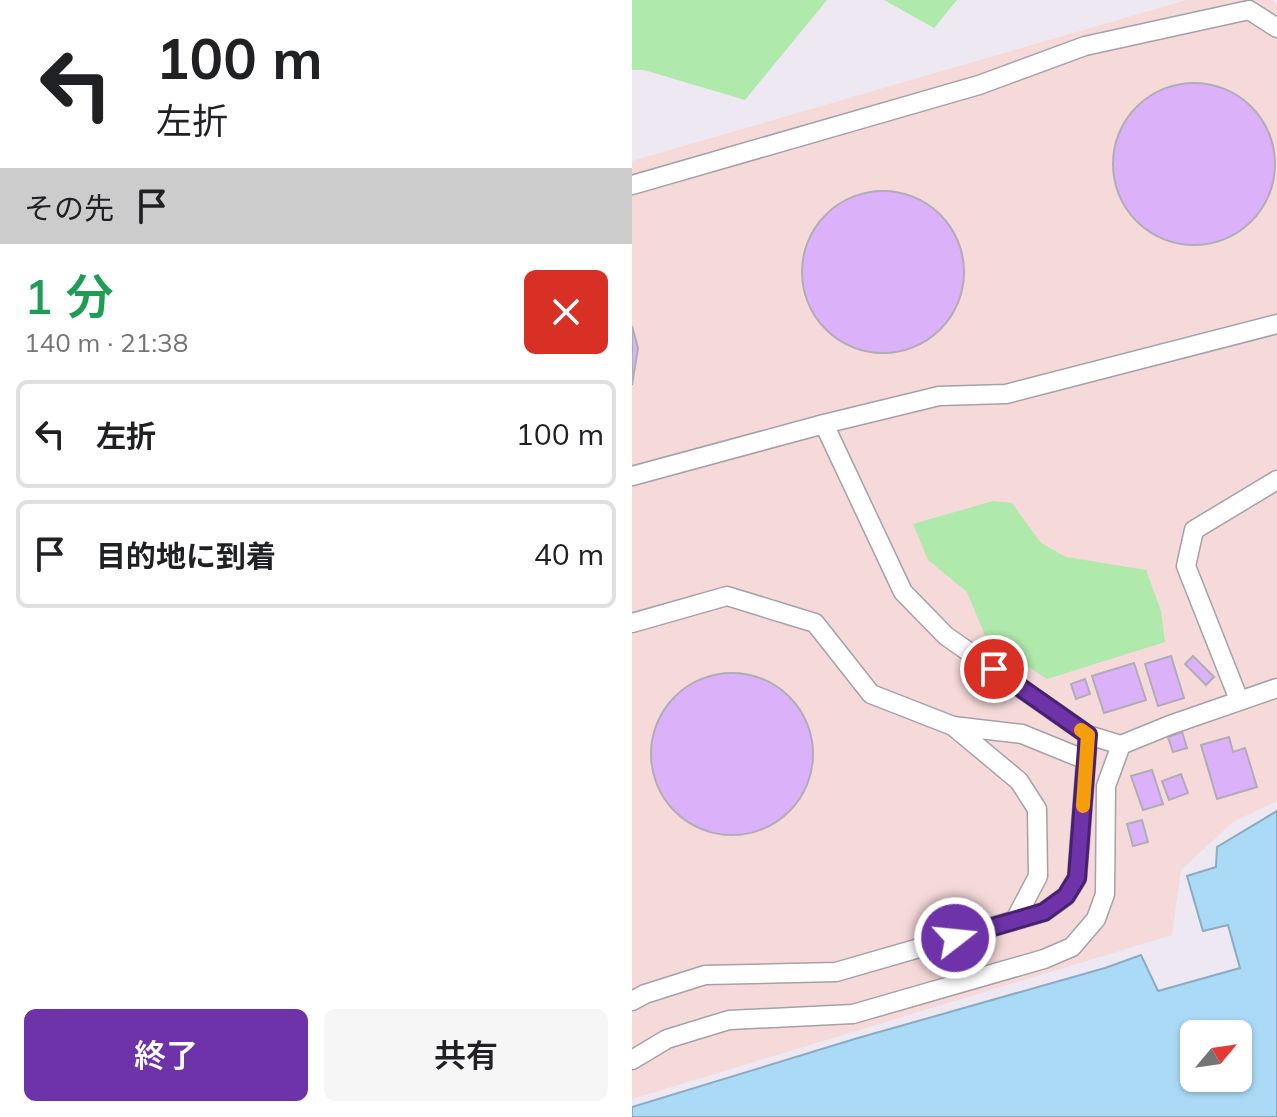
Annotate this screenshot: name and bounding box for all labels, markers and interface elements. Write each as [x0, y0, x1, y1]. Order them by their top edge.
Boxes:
text: 100 m [156, 23, 323, 93]
icon: left [24, 32, 128, 136]
text: 左折 [156, 98, 228, 143]
icon: arrive [130, 184, 174, 228]
text: その先 [24, 189, 114, 227]
text: 1 分 [24, 266, 114, 326]
button: close [524, 270, 608, 354]
text: 140 m · 21:38 [24, 326, 188, 359]
icon: left [28, 412, 72, 456]
text: 100 m [516, 415, 604, 453]
text: 左折 [96, 417, 156, 455]
icon: arrive [28, 532, 72, 576]
text: 40 m [534, 535, 604, 573]
text: 目的地に到着 [96, 537, 276, 575]
pin [960, 635, 1028, 703]
icon: arrive [972, 647, 1016, 691]
position arrow [913, 896, 997, 980]
button: 終了 [24, 1009, 308, 1101]
button: 共有 [324, 1009, 608, 1101]
north arrow [1180, 1020, 1252, 1092]
map controls [1180, 1020, 1252, 1092]

